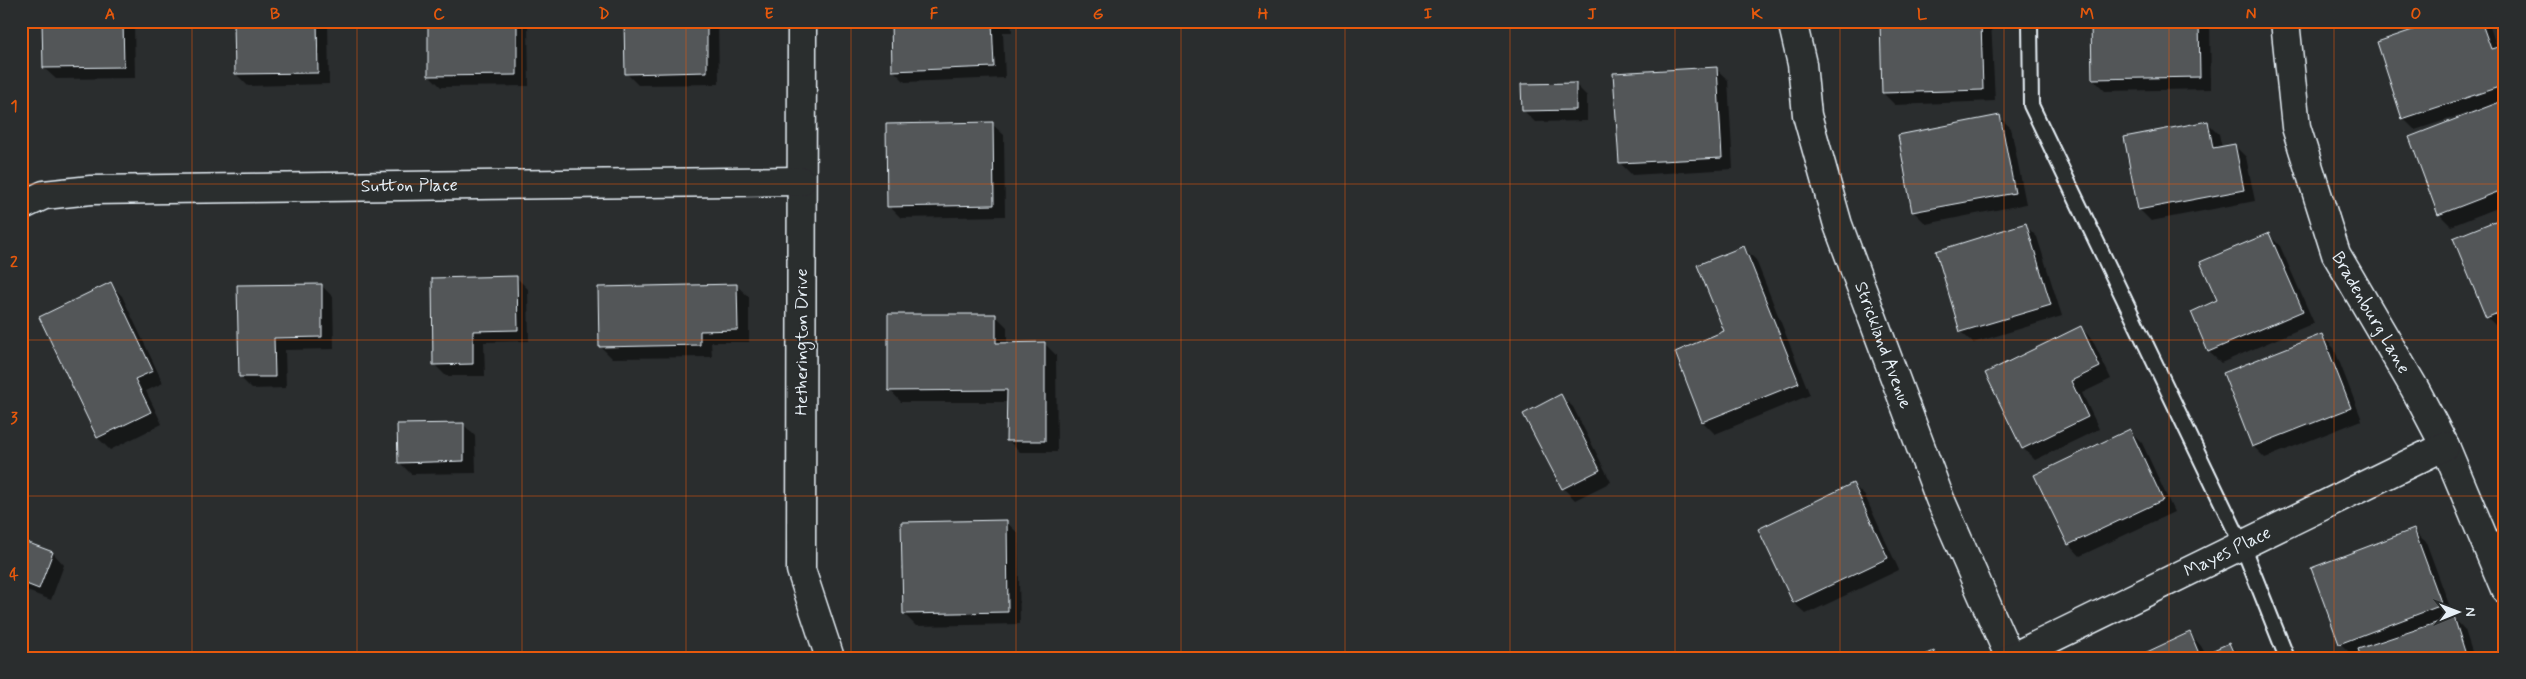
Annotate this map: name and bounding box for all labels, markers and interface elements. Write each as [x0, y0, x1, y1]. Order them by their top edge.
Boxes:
text: A [105, 4, 115, 25]
text: B [270, 4, 280, 25]
text: C [433, 4, 445, 25]
text: D [598, 4, 610, 25]
text: E [764, 4, 774, 25]
text: F [930, 4, 939, 25]
text: G [1093, 4, 1104, 25]
text: H [1258, 4, 1269, 25]
text: I [1424, 4, 1433, 25]
text: J [1587, 4, 1597, 25]
text: K [1751, 4, 1763, 25]
text: L [1917, 4, 1928, 25]
text: M [2080, 4, 2094, 25]
text: N [2246, 4, 2256, 25]
text: O [2411, 4, 2422, 25]
text: 1 [10, 96, 18, 117]
street label: Sutton Place [360, 173, 458, 199]
street label: Bradenburg Lane [2325, 247, 2416, 378]
text: 2 [10, 252, 18, 273]
street label: Hetherington Drive [790, 268, 815, 416]
street label: Strickland Avenue [1848, 278, 1917, 412]
text: 3 [10, 408, 18, 429]
street label: Mayes Place [2180, 521, 2275, 584]
text: 4 [9, 564, 19, 585]
north arrow [2434, 586, 2484, 636]
text: N [2461, 607, 2479, 617]

